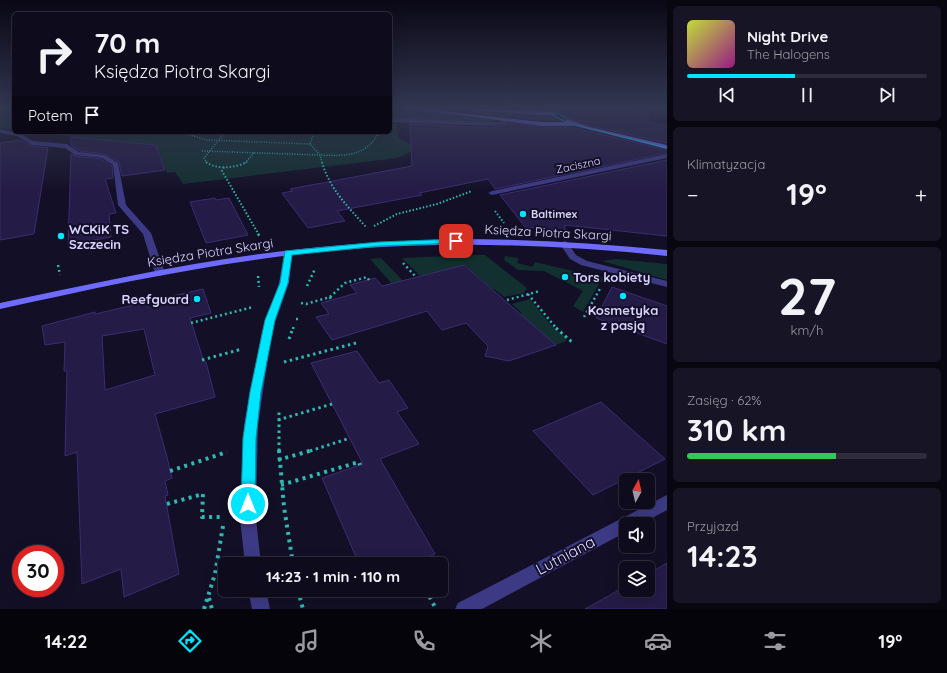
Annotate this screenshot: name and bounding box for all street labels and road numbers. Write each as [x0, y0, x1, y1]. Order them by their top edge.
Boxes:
street label: Zaciszna [554, 153, 602, 177]
street label: Księdza Piotra Skargi [484, 221, 612, 243]
street label: Księdza Piotra Skargi [146, 234, 274, 270]
street label: Lutniana [532, 531, 598, 579]

